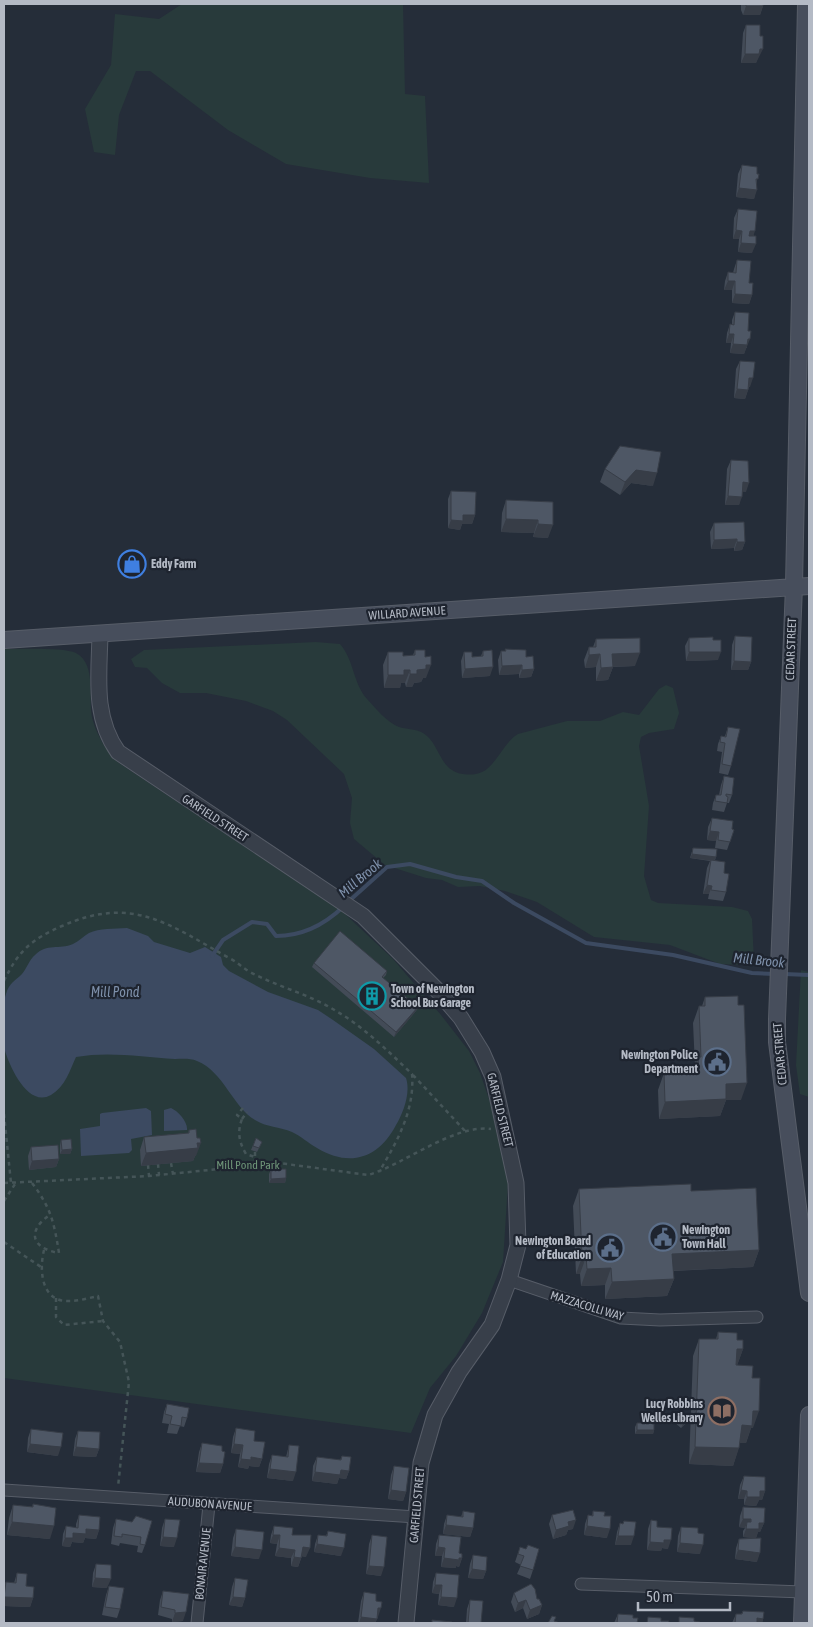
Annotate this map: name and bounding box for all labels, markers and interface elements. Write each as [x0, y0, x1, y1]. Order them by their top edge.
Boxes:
shop icon: Eddy Farm [117, 549, 147, 579]
place label: Eddy Farm [151, 557, 197, 571]
street label: WILLARD AVENUE [368, 603, 446, 623]
street label: CEDAR STREET [783, 617, 799, 681]
street label: GARFIELD STREET [179, 791, 251, 845]
water label: Mill Brook [335, 855, 386, 901]
water label: Mill Brook [733, 949, 786, 971]
building icon: Town of Newington School Bus Garage [357, 981, 387, 1011]
place label: Town of Newington School Bus Garage [391, 982, 475, 1010]
water label: Mill Pond [91, 984, 140, 1000]
street label: CEDAR STREET [770, 1022, 790, 1086]
public building icon: Newington Police Department [702, 1047, 732, 1077]
place label: Newington Police Department [621, 1048, 699, 1076]
street label: GARFIELD STREET [484, 1071, 516, 1149]
park label: Mill Pond Park [216, 1158, 280, 1172]
public building icon: Newington Town Hall [648, 1222, 678, 1252]
place label: Newington Town Hall [682, 1223, 730, 1251]
public building icon: Newington Board of Education [595, 1233, 625, 1263]
place label: Newington Board of Education [515, 1234, 591, 1262]
street label: MAZZACOLLI WAY [549, 1288, 626, 1324]
library icon: Lucy Robbins Welles Library [707, 1396, 737, 1426]
place label: Lucy Robbins Welles Library [640, 1397, 704, 1425]
street label: GARFIELD STREET [407, 1466, 427, 1543]
street label: AUDUBON AVENUE [168, 1494, 252, 1514]
street label: BONAIR AVENUE [192, 1527, 214, 1601]
scale bar [638, 1580, 730, 1612]
text: 50 m [646, 1588, 673, 1605]

